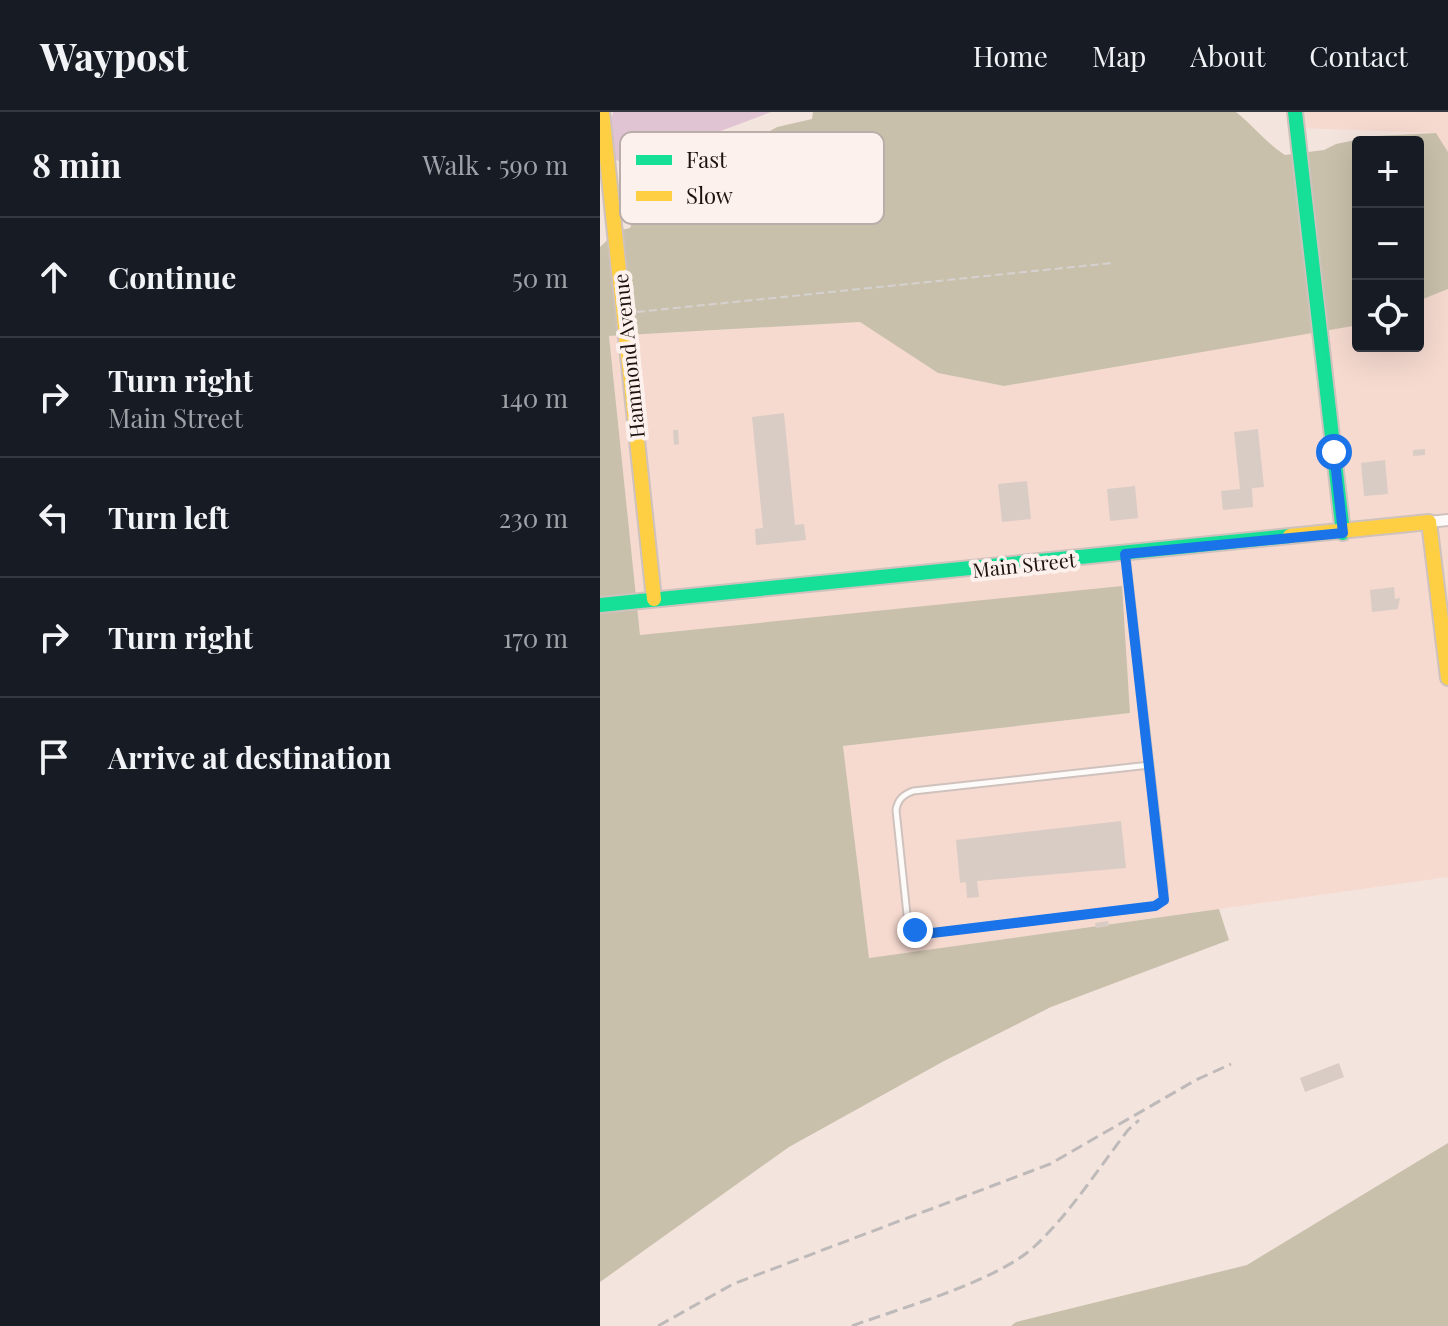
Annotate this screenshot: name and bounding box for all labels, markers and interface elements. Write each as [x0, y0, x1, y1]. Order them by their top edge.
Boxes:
text: Waypost [40, 30, 188, 81]
text: Home [973, 37, 1048, 74]
text: Map [1092, 37, 1146, 74]
text: About [1190, 37, 1265, 74]
text: Contact [1309, 37, 1408, 74]
legend [620, 132, 884, 224]
map controls [1352, 136, 1424, 352]
button: + [1352, 136, 1424, 208]
text: 8 min [32, 141, 121, 187]
text: Fast [686, 144, 728, 174]
text: Walk · 590 m [422, 147, 568, 182]
text: Slow [686, 180, 733, 210]
button: − [1352, 208, 1424, 280]
icon: ahead [32, 255, 76, 299]
text: Continue [108, 257, 236, 297]
text: 50 m [512, 260, 568, 295]
street label: Hammond Avenue [606, 272, 650, 440]
button: locate [1352, 280, 1424, 352]
text: Turn right [108, 360, 253, 400]
icon: right [32, 375, 76, 419]
text: 140 m [500, 380, 568, 415]
text: Main Street [108, 400, 243, 435]
route start [1316, 434, 1352, 470]
icon: left [32, 495, 76, 539]
text: Turn left [108, 497, 229, 537]
text: 230 m [499, 500, 568, 535]
street label: Main Street [971, 545, 1078, 583]
icon: right [32, 615, 76, 659]
text: Turn right [108, 617, 253, 657]
text: 170 m [503, 620, 568, 655]
icon: arrive [32, 735, 76, 779]
text: Arrive at destination [108, 737, 391, 777]
route end [897, 912, 933, 948]

